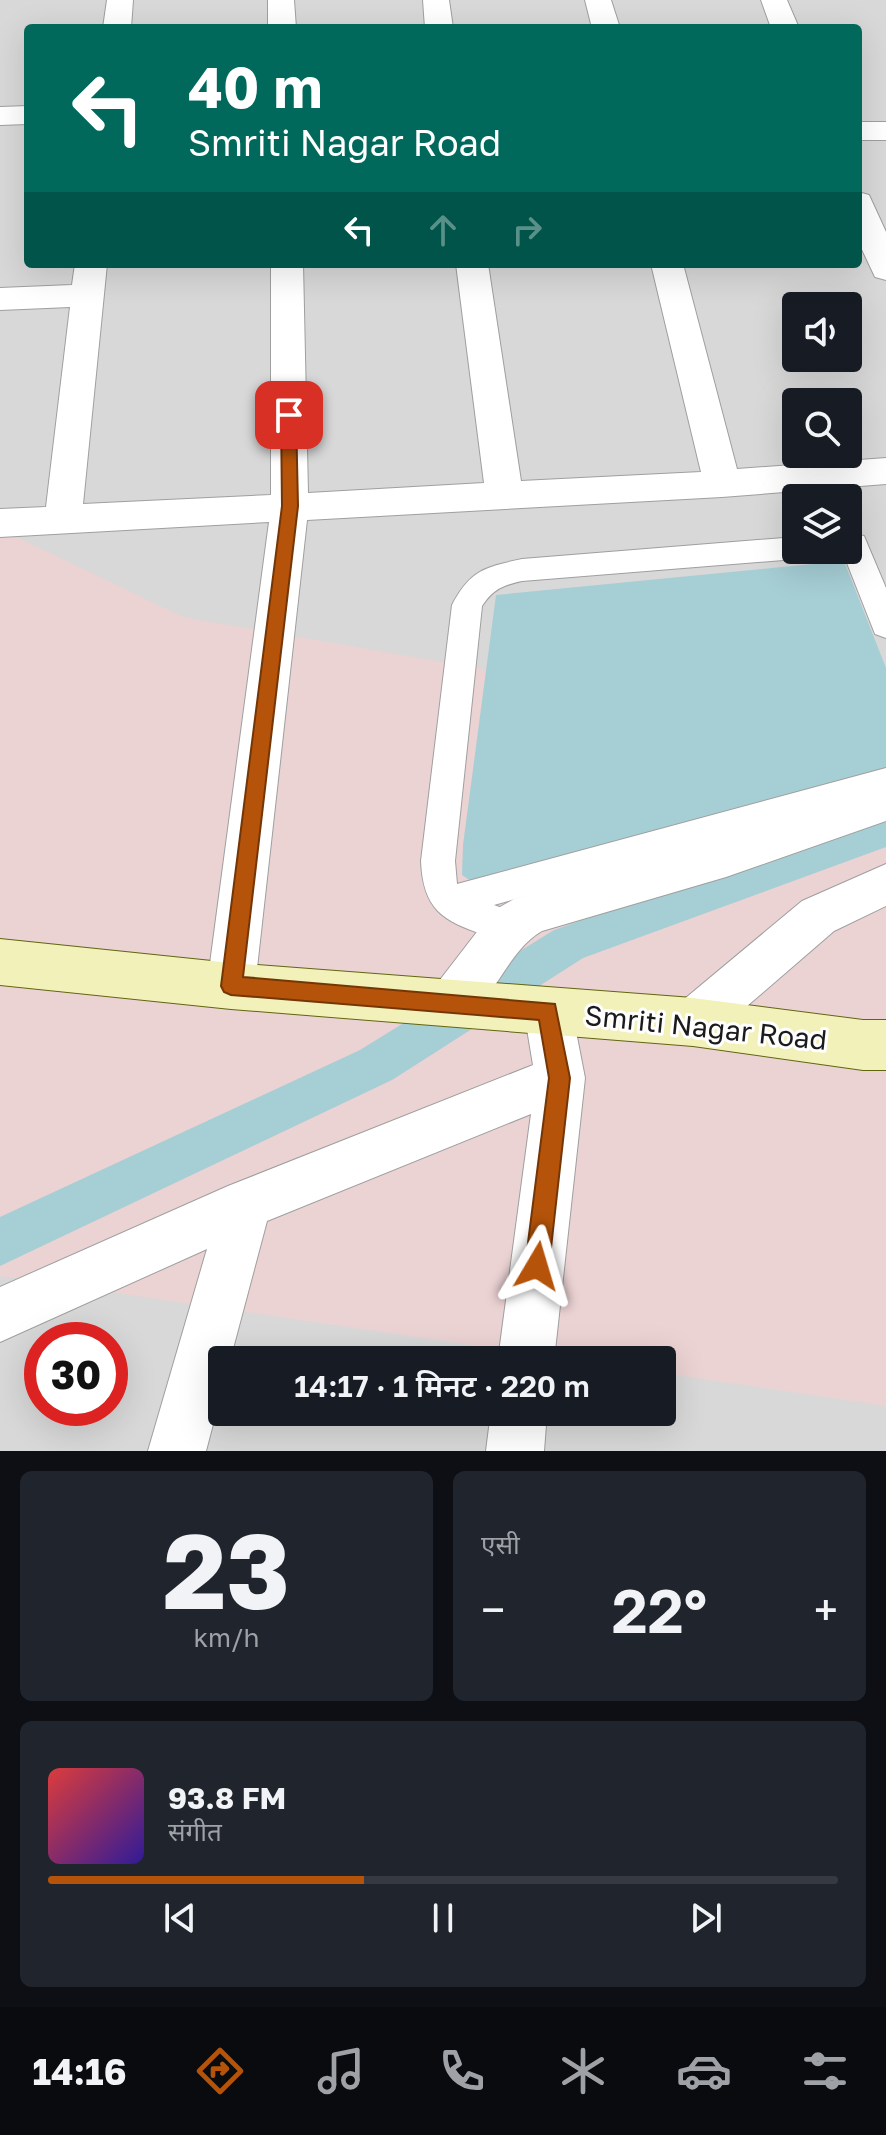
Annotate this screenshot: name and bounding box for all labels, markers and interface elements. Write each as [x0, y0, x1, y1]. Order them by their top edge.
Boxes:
text: 40 m [188, 53, 322, 120]
icon: left [56, 56, 160, 160]
text: Smriti Nagar Road [188, 121, 501, 164]
icon: left [337, 208, 381, 252]
icon: ahead [421, 208, 465, 252]
icon: right [505, 208, 549, 252]
map controls [782, 292, 862, 564]
button: sound [782, 292, 862, 372]
pin [255, 381, 323, 449]
button: search [782, 388, 862, 468]
icon: arrive [267, 393, 311, 437]
button: layers [782, 484, 862, 564]
street label: Smriti Nagar Road [583, 998, 829, 1056]
position arrow [495, 1224, 579, 1308]
speed limit sign: 30 [24, 1322, 128, 1426]
text: 14:17 · 1 मिनट · 220 m [294, 1368, 590, 1404]
text: 23 [163, 1507, 290, 1632]
text: एसी [481, 1529, 520, 1560]
text: 22° [612, 1574, 707, 1646]
text: − [481, 1583, 505, 1636]
text: + [814, 1583, 838, 1636]
text: km/h [193, 1622, 260, 1653]
text: 93.8 FM [168, 1780, 286, 1816]
text: संगीत [168, 1816, 222, 1847]
icon: previous [158, 1896, 202, 1940]
icon: pause [421, 1896, 465, 1940]
icon: next [684, 1896, 728, 1940]
icon: directions [192, 2043, 248, 2099]
icon: music [313, 2043, 369, 2099]
icon: phone [434, 2043, 490, 2099]
icon: climate [555, 2043, 611, 2099]
icon: car [676, 2043, 732, 2099]
icon: filters [797, 2043, 853, 2099]
text: 14:16 [33, 2050, 127, 2093]

